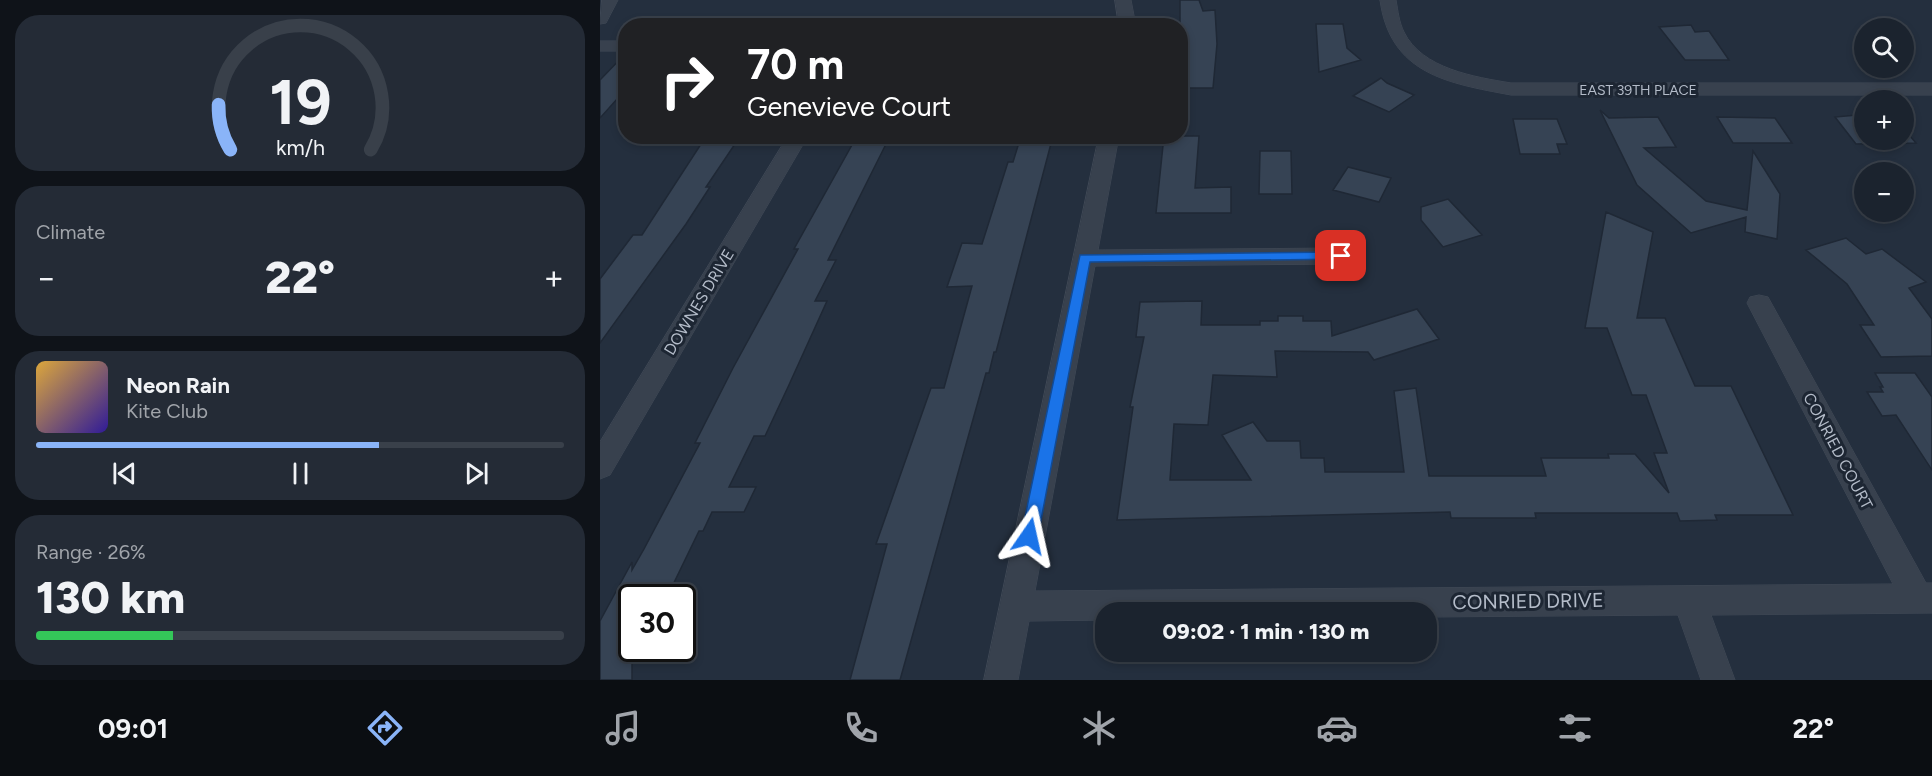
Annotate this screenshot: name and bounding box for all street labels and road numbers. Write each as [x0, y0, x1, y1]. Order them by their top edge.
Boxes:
street label: EAST 39TH PLACE [1579, 82, 1697, 99]
street label: DOWNES DRIVE [660, 246, 738, 358]
street label: CONRIED COURT [1799, 390, 1877, 513]
street label: CONRIED DRIVE [1452, 588, 1604, 614]

